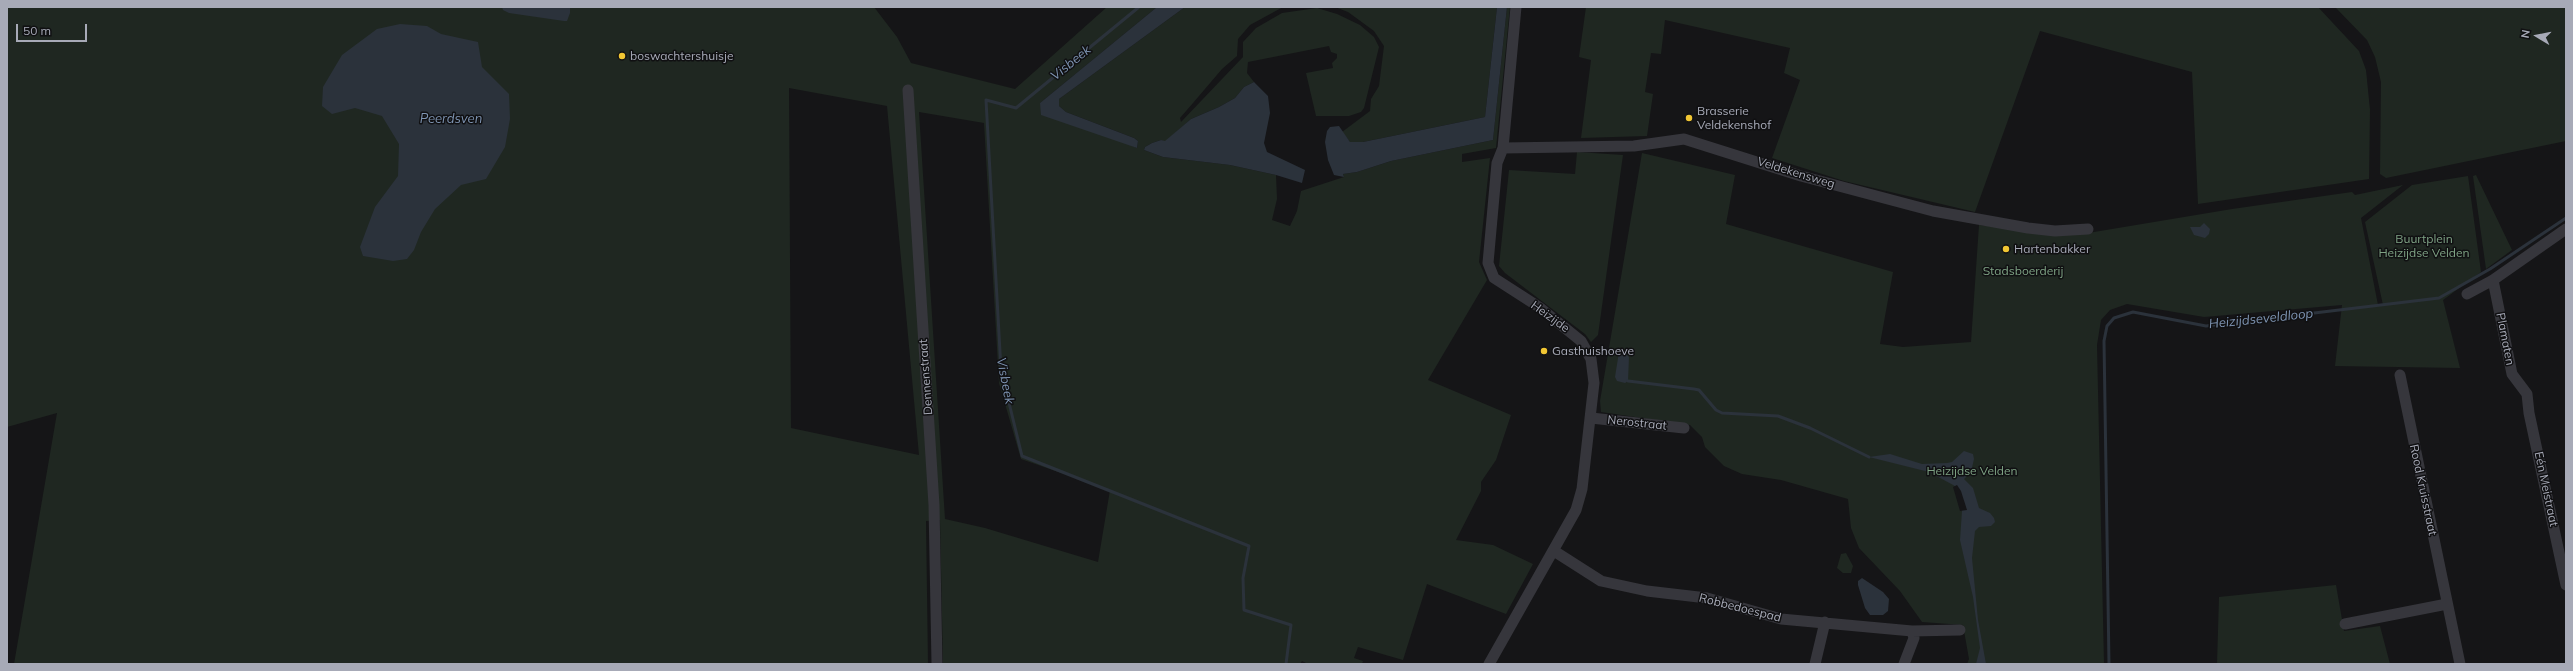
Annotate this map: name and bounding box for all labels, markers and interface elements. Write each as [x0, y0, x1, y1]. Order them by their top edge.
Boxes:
scale bar [18, 16, 89, 42]
north arrow [2517, 16, 2557, 56]
text: 50 m [23, 23, 51, 38]
text: N [2518, 29, 2533, 39]
water label: Visbeek [1048, 42, 1094, 84]
place label: boswachtershuisje [630, 49, 733, 63]
marker: boswachtershuisje [617, 51, 627, 61]
place label: Brasserie Veldekenshof [1697, 104, 1771, 132]
water label: Peerdsven [420, 111, 482, 127]
marker: Brasserie Veldekenshof [1684, 113, 1694, 123]
street label: Veldekensweg [1755, 154, 1837, 192]
park label: Buurtplein Heizijdse Velden [2378, 232, 2470, 260]
place label: Hartenbakker [2014, 242, 2090, 256]
marker: Hartenbakker [2001, 244, 2011, 254]
park label: Stadsboerderij [1983, 264, 2063, 278]
street label: Heizijde [1528, 298, 1572, 336]
water label: Heizijdseveldloop [2208, 306, 2314, 332]
street label: Plamaten [2493, 311, 2517, 367]
street label: Dennenstraat [916, 339, 936, 415]
place label: Gasthuishoeve [1552, 344, 1634, 358]
marker: Gasthuishoeve [1539, 346, 1549, 356]
water label: Visbeek [993, 356, 1017, 406]
street label: Nerostraat [1607, 413, 1667, 433]
street label: Rood Kruisstraat [2406, 443, 2440, 537]
street label: Eén Meistraat [2531, 450, 2561, 528]
park label: Heizijdse Velden [1926, 464, 2018, 478]
street label: Robbedoespad [1697, 591, 1783, 625]

